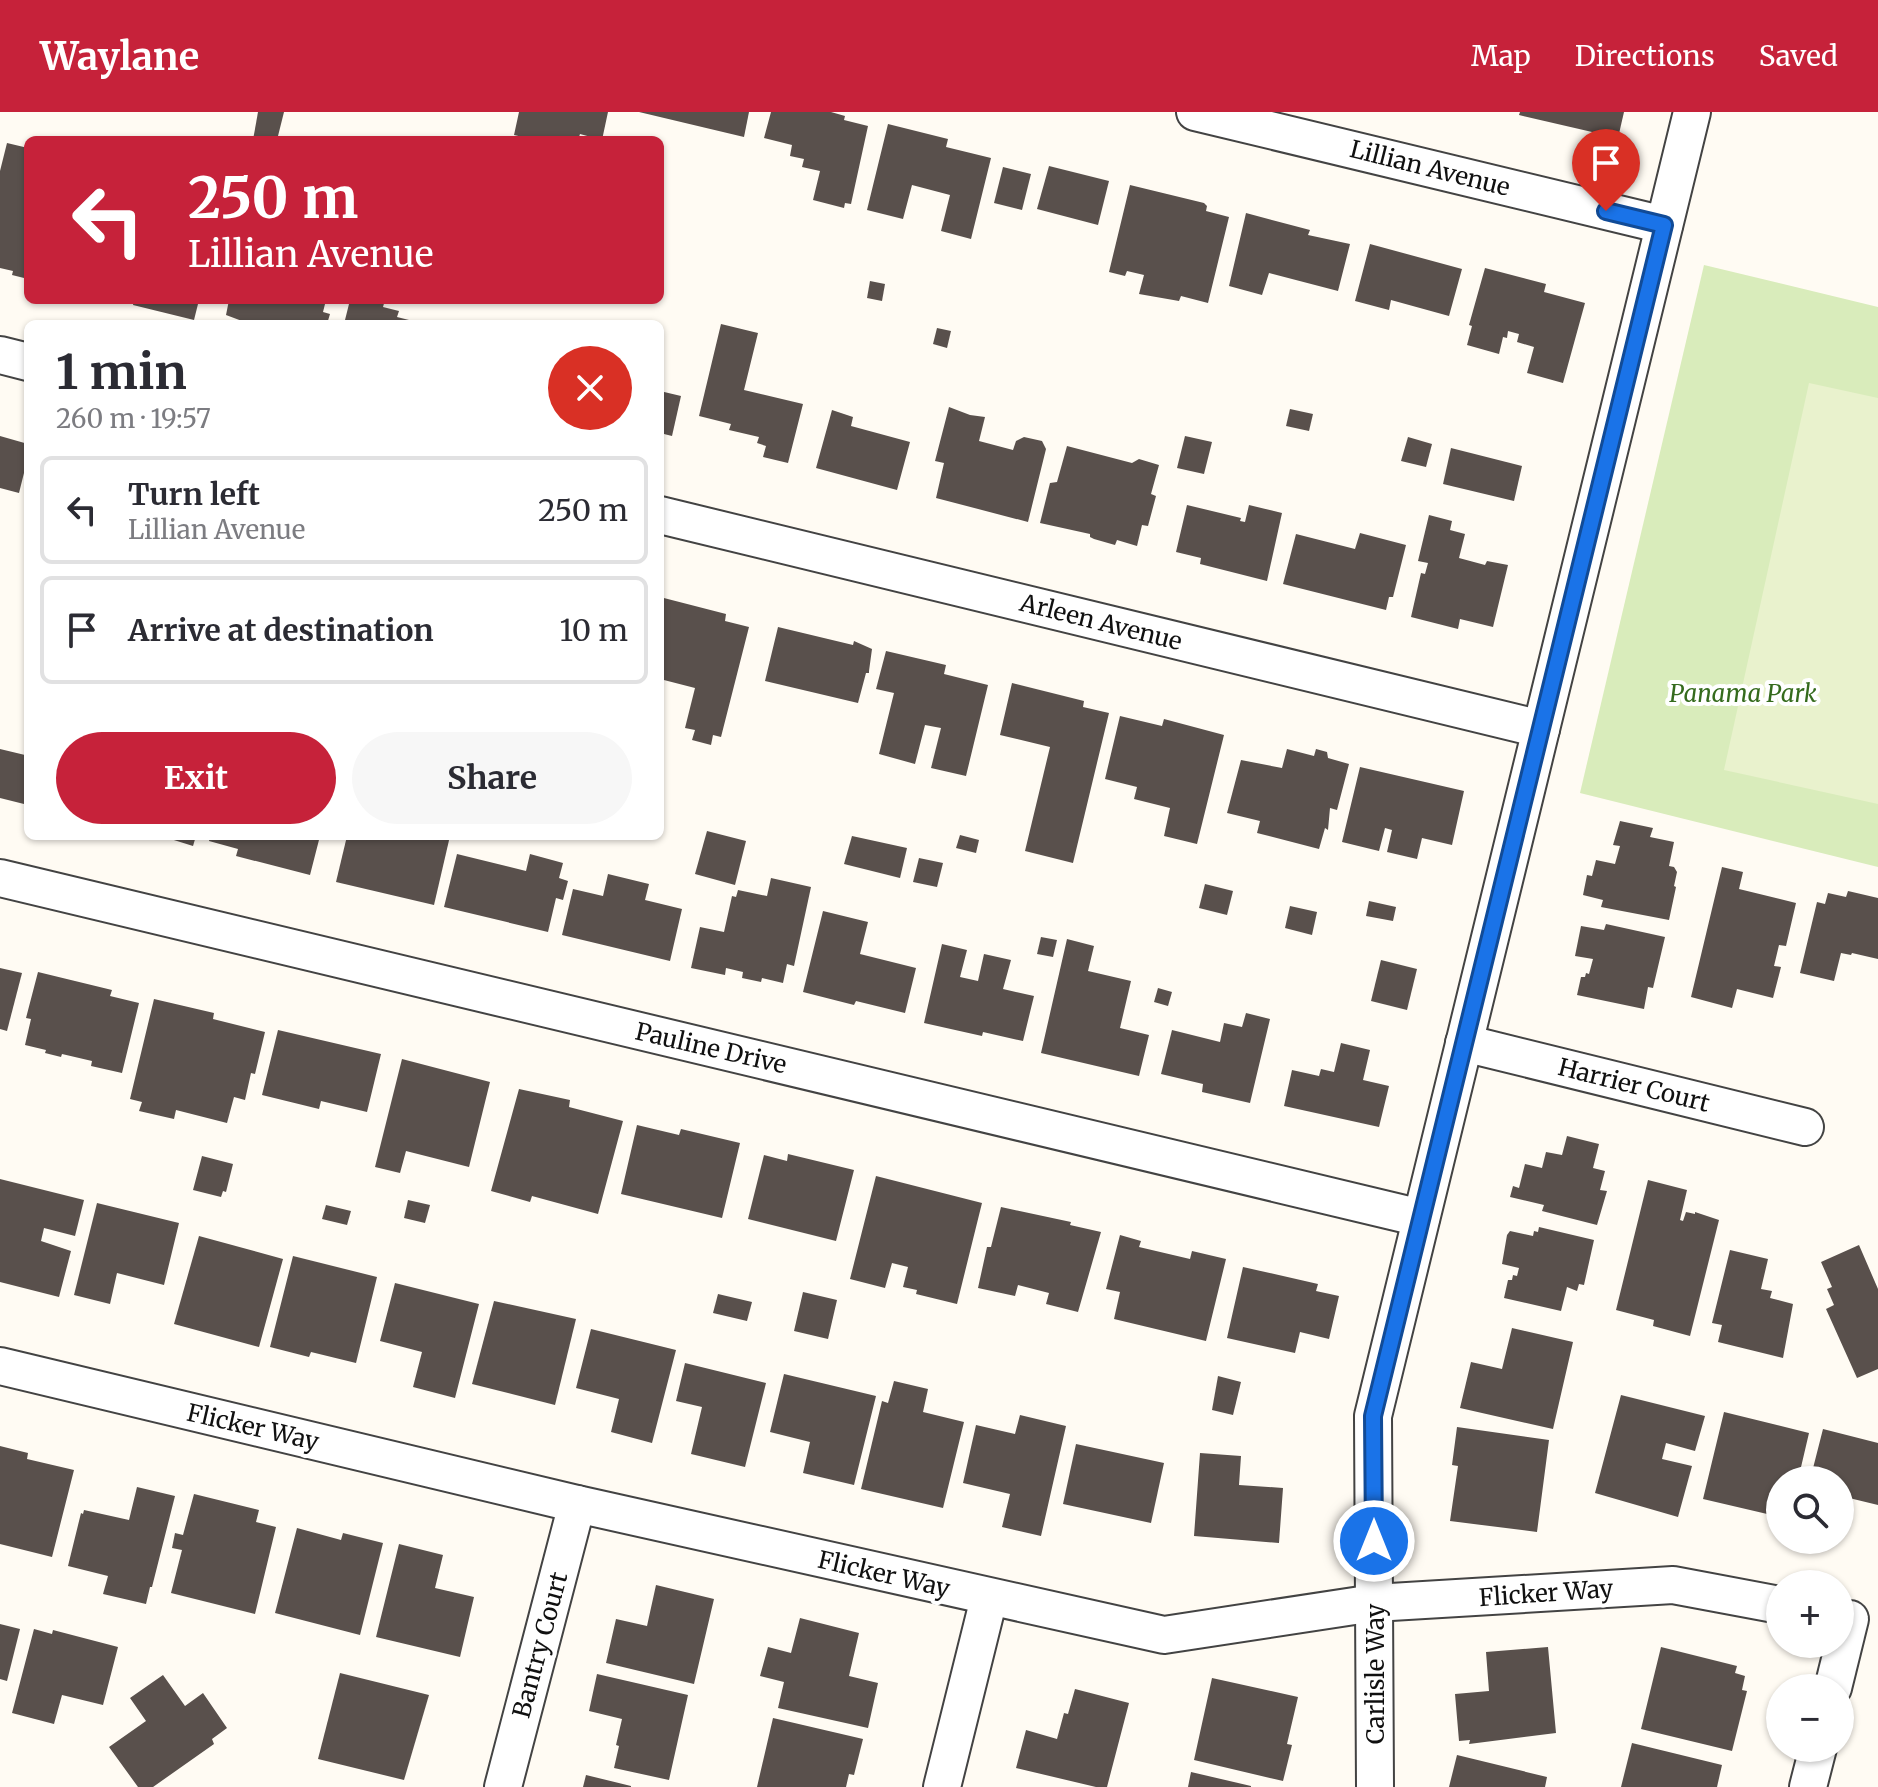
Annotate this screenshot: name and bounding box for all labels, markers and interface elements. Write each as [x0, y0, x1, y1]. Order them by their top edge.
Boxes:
text: Waylane [40, 33, 199, 80]
text: Map [1471, 38, 1531, 74]
text: Directions [1575, 38, 1715, 74]
text: Saved [1759, 38, 1838, 74]
pin [1572, 129, 1640, 211]
street label: Lillian Avenue [1347, 133, 1513, 203]
icon: arrive [1584, 141, 1628, 185]
text: 250 m [188, 163, 358, 233]
icon: left [56, 168, 160, 272]
text: Lillian Avenue [188, 232, 434, 277]
text: 1 min [56, 342, 187, 402]
button: close [548, 346, 632, 430]
text: 260 m · 19:57 [56, 402, 211, 435]
text: Turn left [128, 475, 260, 513]
icon: left [60, 488, 104, 532]
text: 250 m [538, 491, 628, 529]
text: Lillian Avenue [128, 513, 305, 546]
street label: Arleen Avenue [1016, 587, 1185, 657]
icon: arrive [60, 608, 104, 652]
text: Arrive at destination [128, 611, 434, 649]
text: 10 m [560, 611, 628, 649]
park label: Panama Park [1669, 678, 1817, 709]
button: Exit [56, 732, 336, 824]
button: Share [352, 732, 632, 824]
street label: Pauline Drive [632, 1016, 790, 1080]
street label: Harrier Court [1555, 1051, 1713, 1119]
street label: Flicker Way [184, 1397, 322, 1457]
map controls [1766, 1466, 1854, 1762]
button: search [1766, 1466, 1854, 1554]
position arrow [1332, 1499, 1416, 1583]
street label: Flicker Way [815, 1544, 953, 1604]
street label: Bantry Court [506, 1568, 575, 1721]
button: + [1766, 1570, 1854, 1658]
street label: Flicker Way [1478, 1573, 1614, 1613]
street label: Carlisle Way [1360, 1604, 1391, 1744]
button: − [1766, 1674, 1854, 1762]

